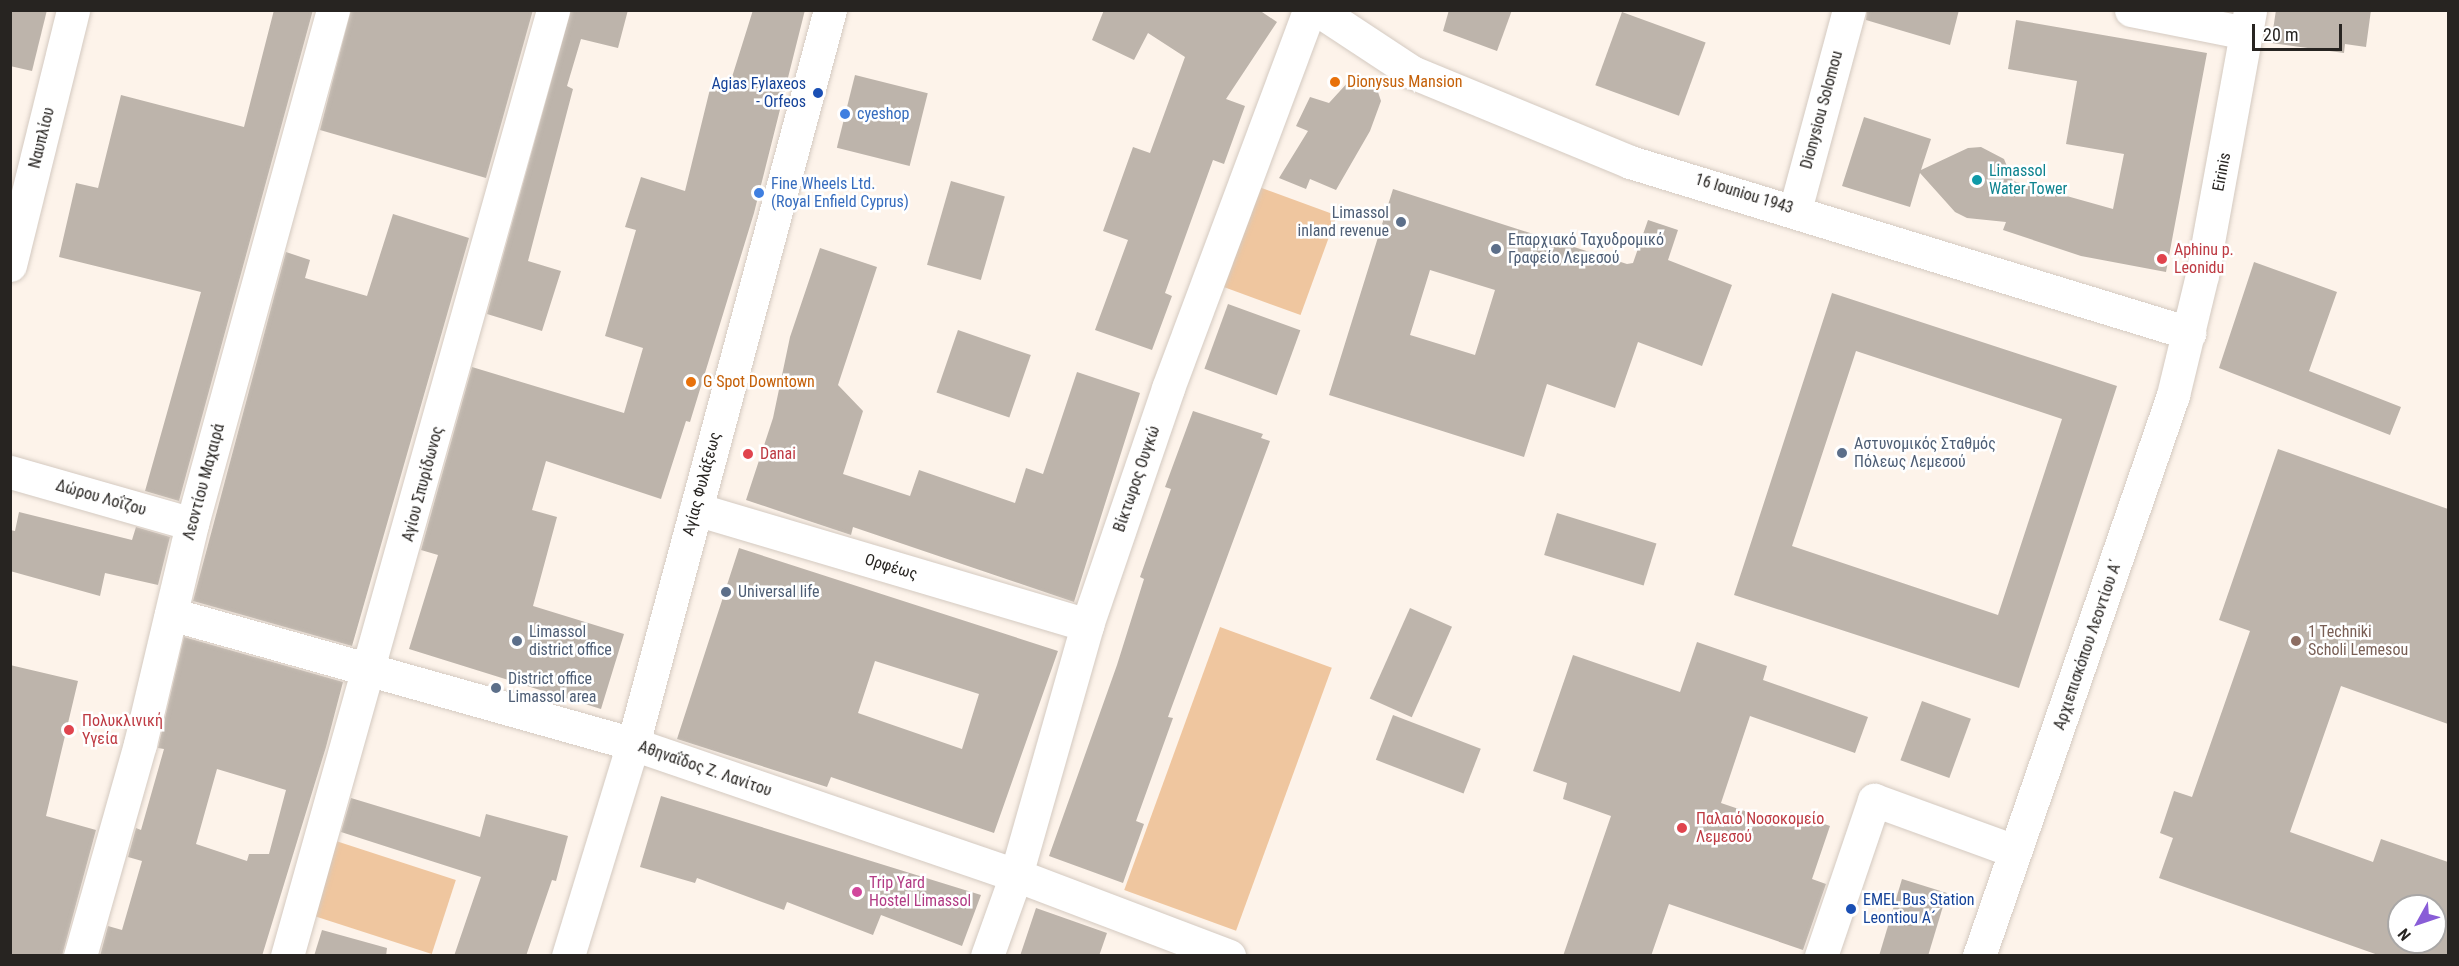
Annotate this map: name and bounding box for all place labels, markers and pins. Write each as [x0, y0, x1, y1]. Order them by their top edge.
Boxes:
place label: Dionysus Mansion [1347, 72, 1462, 92]
place label: Agias Fylaxeos - Orfeos [711, 74, 806, 112]
marker: Dionysus Mansion [1328, 75, 1342, 89]
marker: Agias Fylaxeos - Orfeos [811, 86, 825, 100]
place label: cyeshop [857, 104, 909, 124]
marker: cyeshop [838, 107, 852, 121]
place label: Limassol Water Tower [1989, 161, 2068, 199]
marker: Limassol Water Tower [1970, 173, 1984, 187]
place label: Fine Wheels Ltd. (Royal Enfield Cyprus) [771, 174, 909, 212]
marker: Fine Wheels Ltd. (Royal Enfield Cyprus) [752, 186, 766, 200]
place label: Limassol inland revenue [1298, 203, 1389, 241]
marker: Limassol inland revenue [1394, 215, 1408, 229]
place label: Επαρχιακό Ταχυδρομικό Γραφείο Λεμεσού [1508, 230, 1664, 268]
place label: Aphinu p. Leonidu [2174, 240, 2234, 278]
marker: Επαρχιακό Ταχυδρομικό Γραφείο Λεμεσού [1489, 242, 1503, 256]
marker: Aphinu p. Leonidu [2155, 252, 2169, 266]
place label: G Spot Downtown [703, 372, 815, 392]
marker: G Spot Downtown [684, 375, 698, 389]
place label: Αστυνομικός Σταθμός Πόλεως Λεμεσού [1854, 434, 1996, 472]
place label: Danai [760, 444, 796, 464]
marker: Αστυνομικός Σταθμός Πόλεως Λεμεσού [1835, 446, 1849, 460]
marker: Danai [741, 447, 755, 461]
place label: Universal life [738, 582, 820, 602]
marker: Universal life [719, 585, 733, 599]
place label: Limassol district office [529, 622, 612, 660]
place label: 1 Techniki Scholi Lemesou [2308, 622, 2408, 660]
marker: Limassol district office [510, 634, 524, 648]
marker: 1 Techniki Scholi Lemesou [2289, 634, 2303, 648]
place label: District office Limassol area [508, 669, 597, 707]
marker: District office Limassol area [489, 681, 503, 695]
place label: Πολυκλινική Υγεία [82, 711, 163, 749]
marker: Πολυκλινική Υγεία [60, 721, 78, 739]
place label: Παλαιό Νοσοκομείο Λεμεσού [1696, 809, 1824, 847]
marker: Παλαιό Νοσοκομείο Λεμεσού [1673, 819, 1691, 837]
place label: Trip Yard Hostel Limassol [869, 873, 971, 911]
marker: Trip Yard Hostel Limassol [850, 885, 864, 899]
place label: EMEL Bus Station Leontiou A´ [1863, 890, 1975, 928]
marker: EMEL Bus Station Leontiou A´ [1844, 902, 1858, 916]

